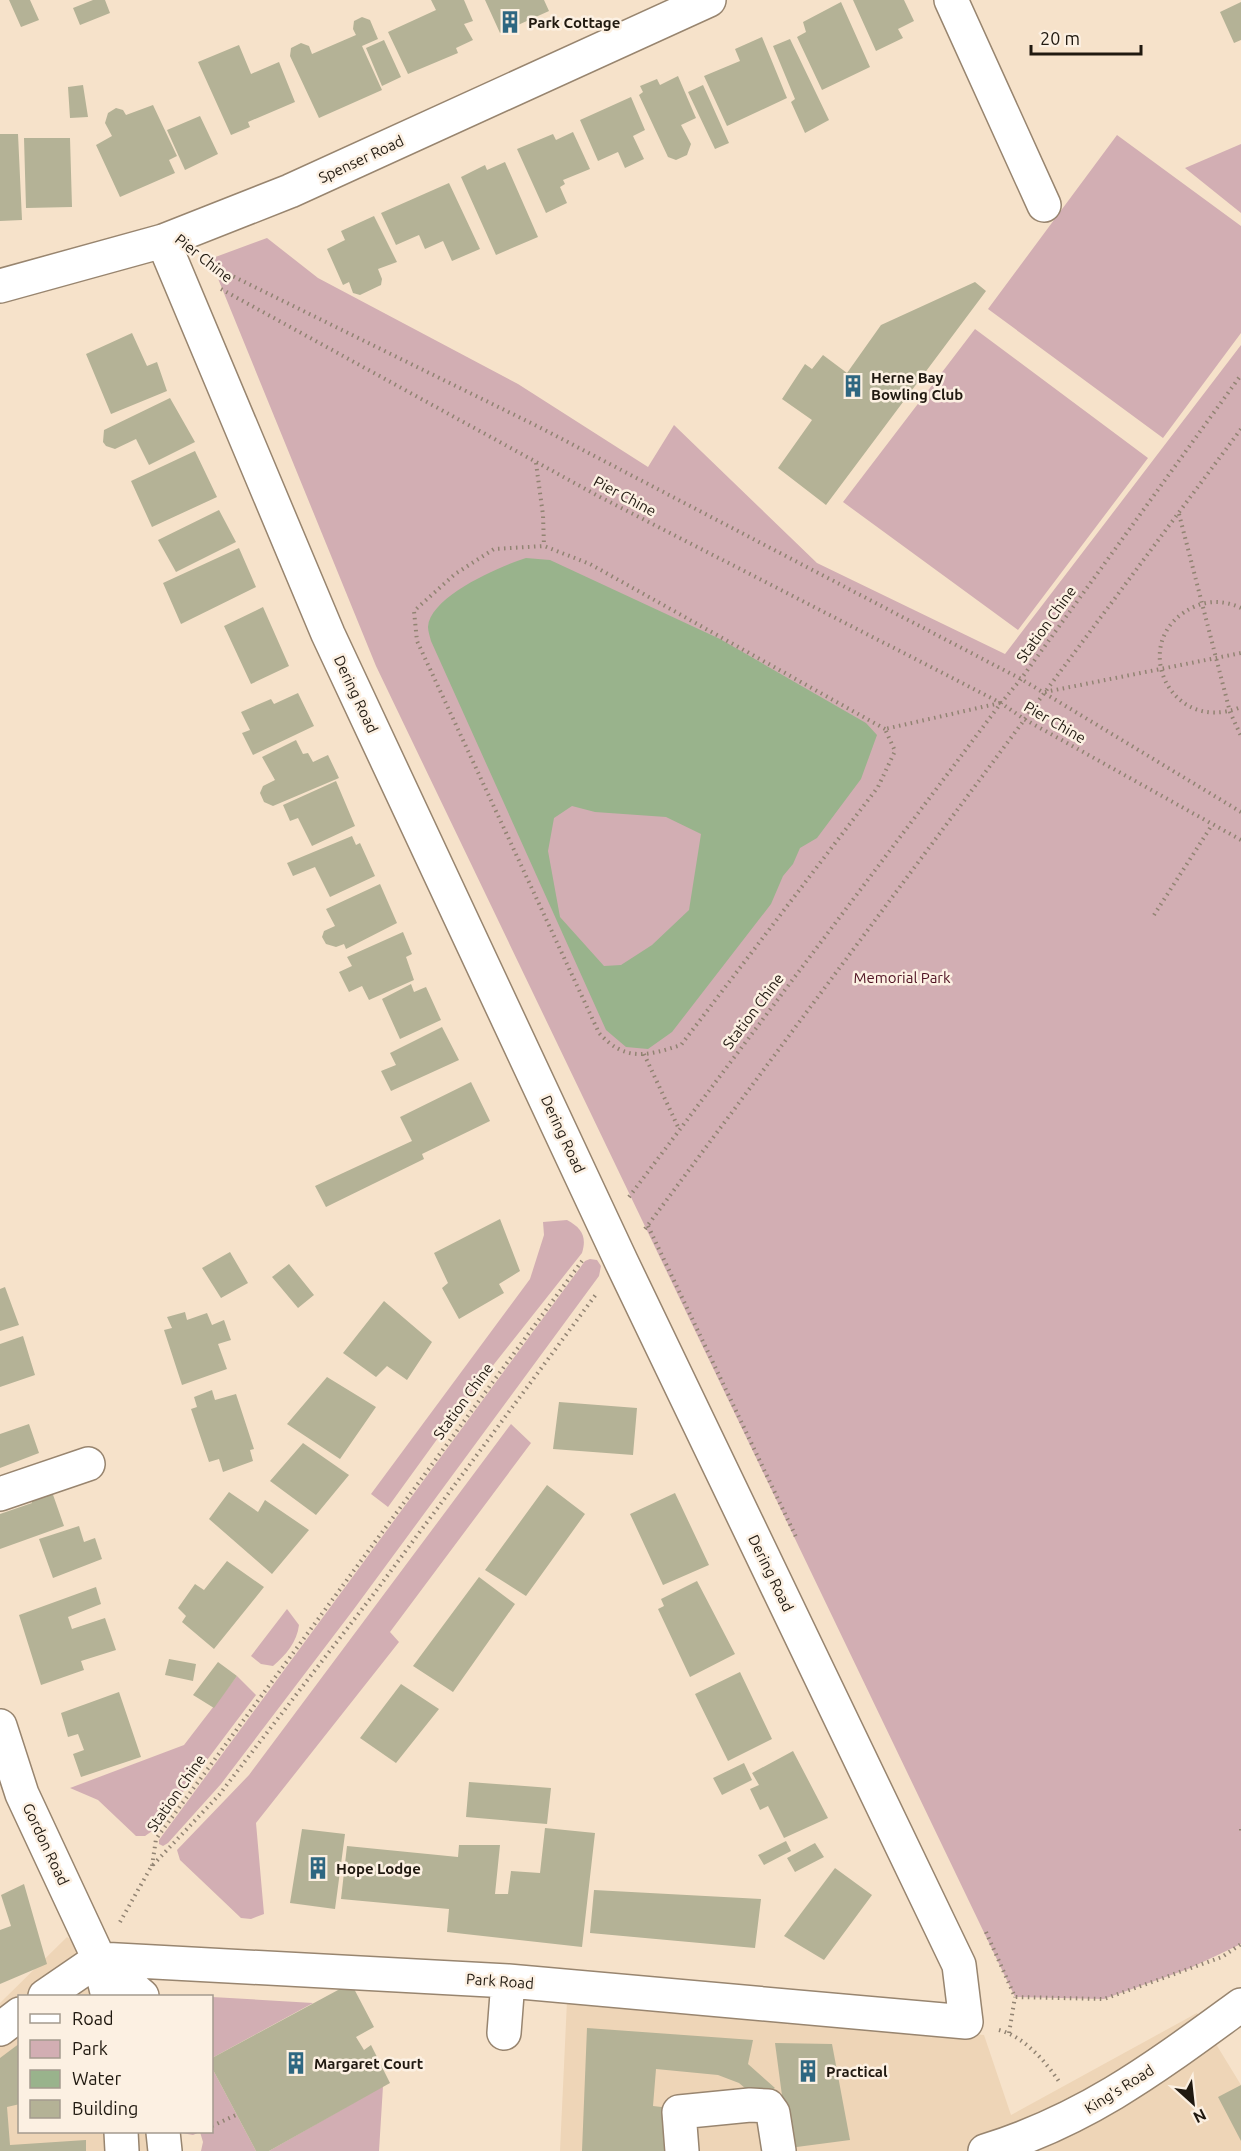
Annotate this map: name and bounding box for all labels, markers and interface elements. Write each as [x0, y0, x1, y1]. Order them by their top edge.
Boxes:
building icon: Park Cottage [497, 9, 523, 35]
place label: Park Cottage [528, 14, 620, 31]
scale bar [1031, 18, 1140, 56]
text: 20 m [1040, 28, 1080, 48]
street label: Spenser Road [316, 132, 406, 186]
street label: Pier Chine [172, 230, 236, 286]
place label: Herne Bay Bowling Club [871, 369, 963, 403]
building icon: Herne Bay Bowling Club [840, 373, 866, 399]
street label: Pier Chine [591, 472, 659, 520]
street label: Station Chine [1013, 583, 1079, 665]
street label: Dering Road [331, 653, 381, 735]
street label: Pier Chine [1021, 698, 1089, 746]
park label: Memorial Park [853, 969, 951, 986]
street label: Station Chine [719, 970, 787, 1052]
street label: Dering Road [538, 1093, 588, 1175]
street label: Station Chine [430, 1360, 496, 1442]
street label: Dering Road [745, 1532, 797, 1614]
street label: Station Chine [143, 1751, 209, 1835]
street label: Gordon Road [20, 1800, 72, 1888]
building icon: Hope Lodge [305, 1855, 331, 1881]
place label: Hope Lodge [336, 1860, 421, 1877]
street label: Park Road [466, 1970, 534, 1992]
legend [18, 1995, 213, 2133]
text: Road [72, 2008, 114, 2028]
text: Park [72, 2038, 108, 2058]
building icon: Margaret Court [283, 2050, 309, 2076]
place label: Margaret Court [314, 2055, 424, 2072]
building icon: Practical [795, 2058, 821, 2084]
street label: King's Road [1081, 2061, 1157, 2117]
place label: Practical [826, 2063, 888, 2080]
text: Water [72, 2068, 122, 2088]
north arrow [1163, 2073, 1223, 2133]
text: Building [72, 2098, 138, 2118]
text: N [1190, 2106, 1209, 2127]

